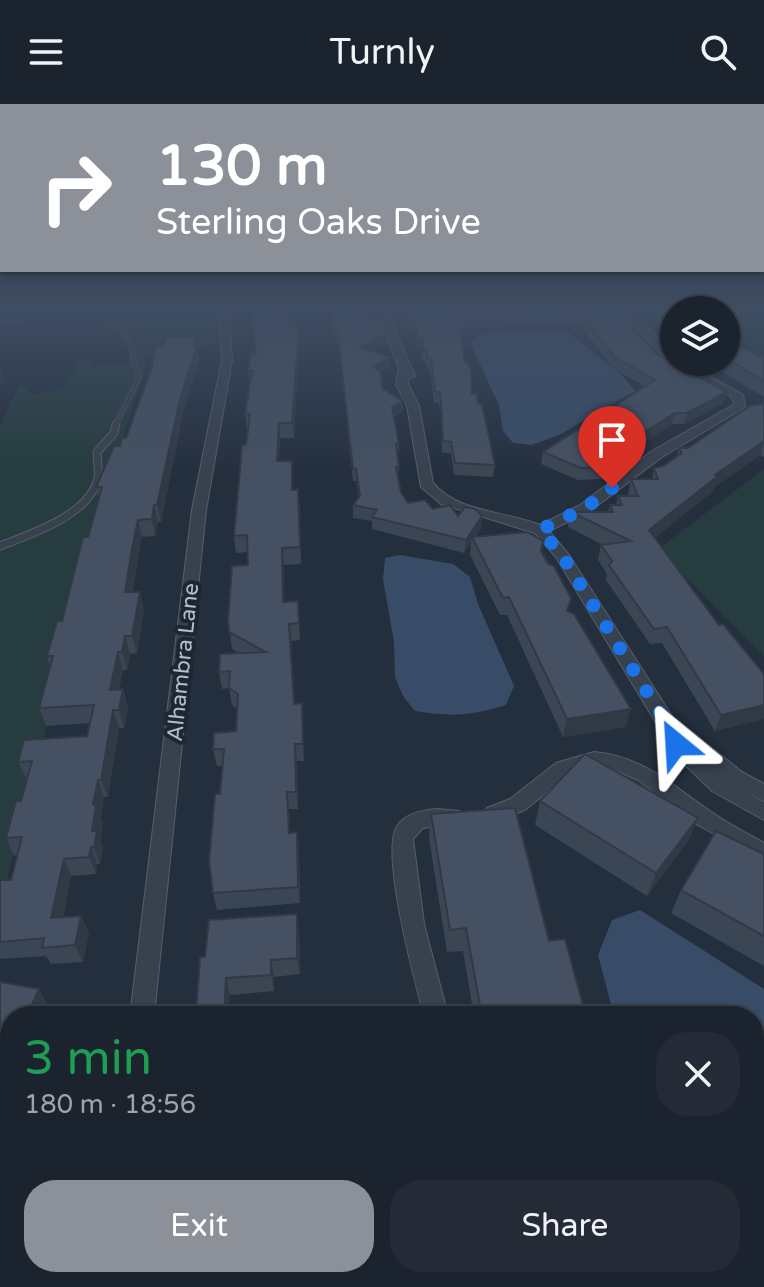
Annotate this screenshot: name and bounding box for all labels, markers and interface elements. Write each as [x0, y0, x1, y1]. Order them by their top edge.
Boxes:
icon: menu [24, 30, 68, 74]
icon: search [696, 30, 740, 74]
text: Turnly [329, 31, 435, 74]
text: 130 m [156, 133, 327, 200]
icon: right [24, 136, 128, 240]
text: Sterling Oaks Drive [156, 201, 481, 244]
map controls [660, 296, 740, 376]
button: layers [660, 296, 740, 376]
pin [578, 406, 646, 488]
icon: arrive [590, 418, 634, 462]
street label: Alhambra Lane [162, 582, 204, 743]
position arrow [634, 702, 718, 786]
text: 3 min [24, 1030, 152, 1088]
button: close [656, 1032, 740, 1116]
text: 180 m · 18:56 [24, 1089, 196, 1120]
button: Exit [24, 1180, 374, 1272]
button: Share [390, 1180, 740, 1272]

